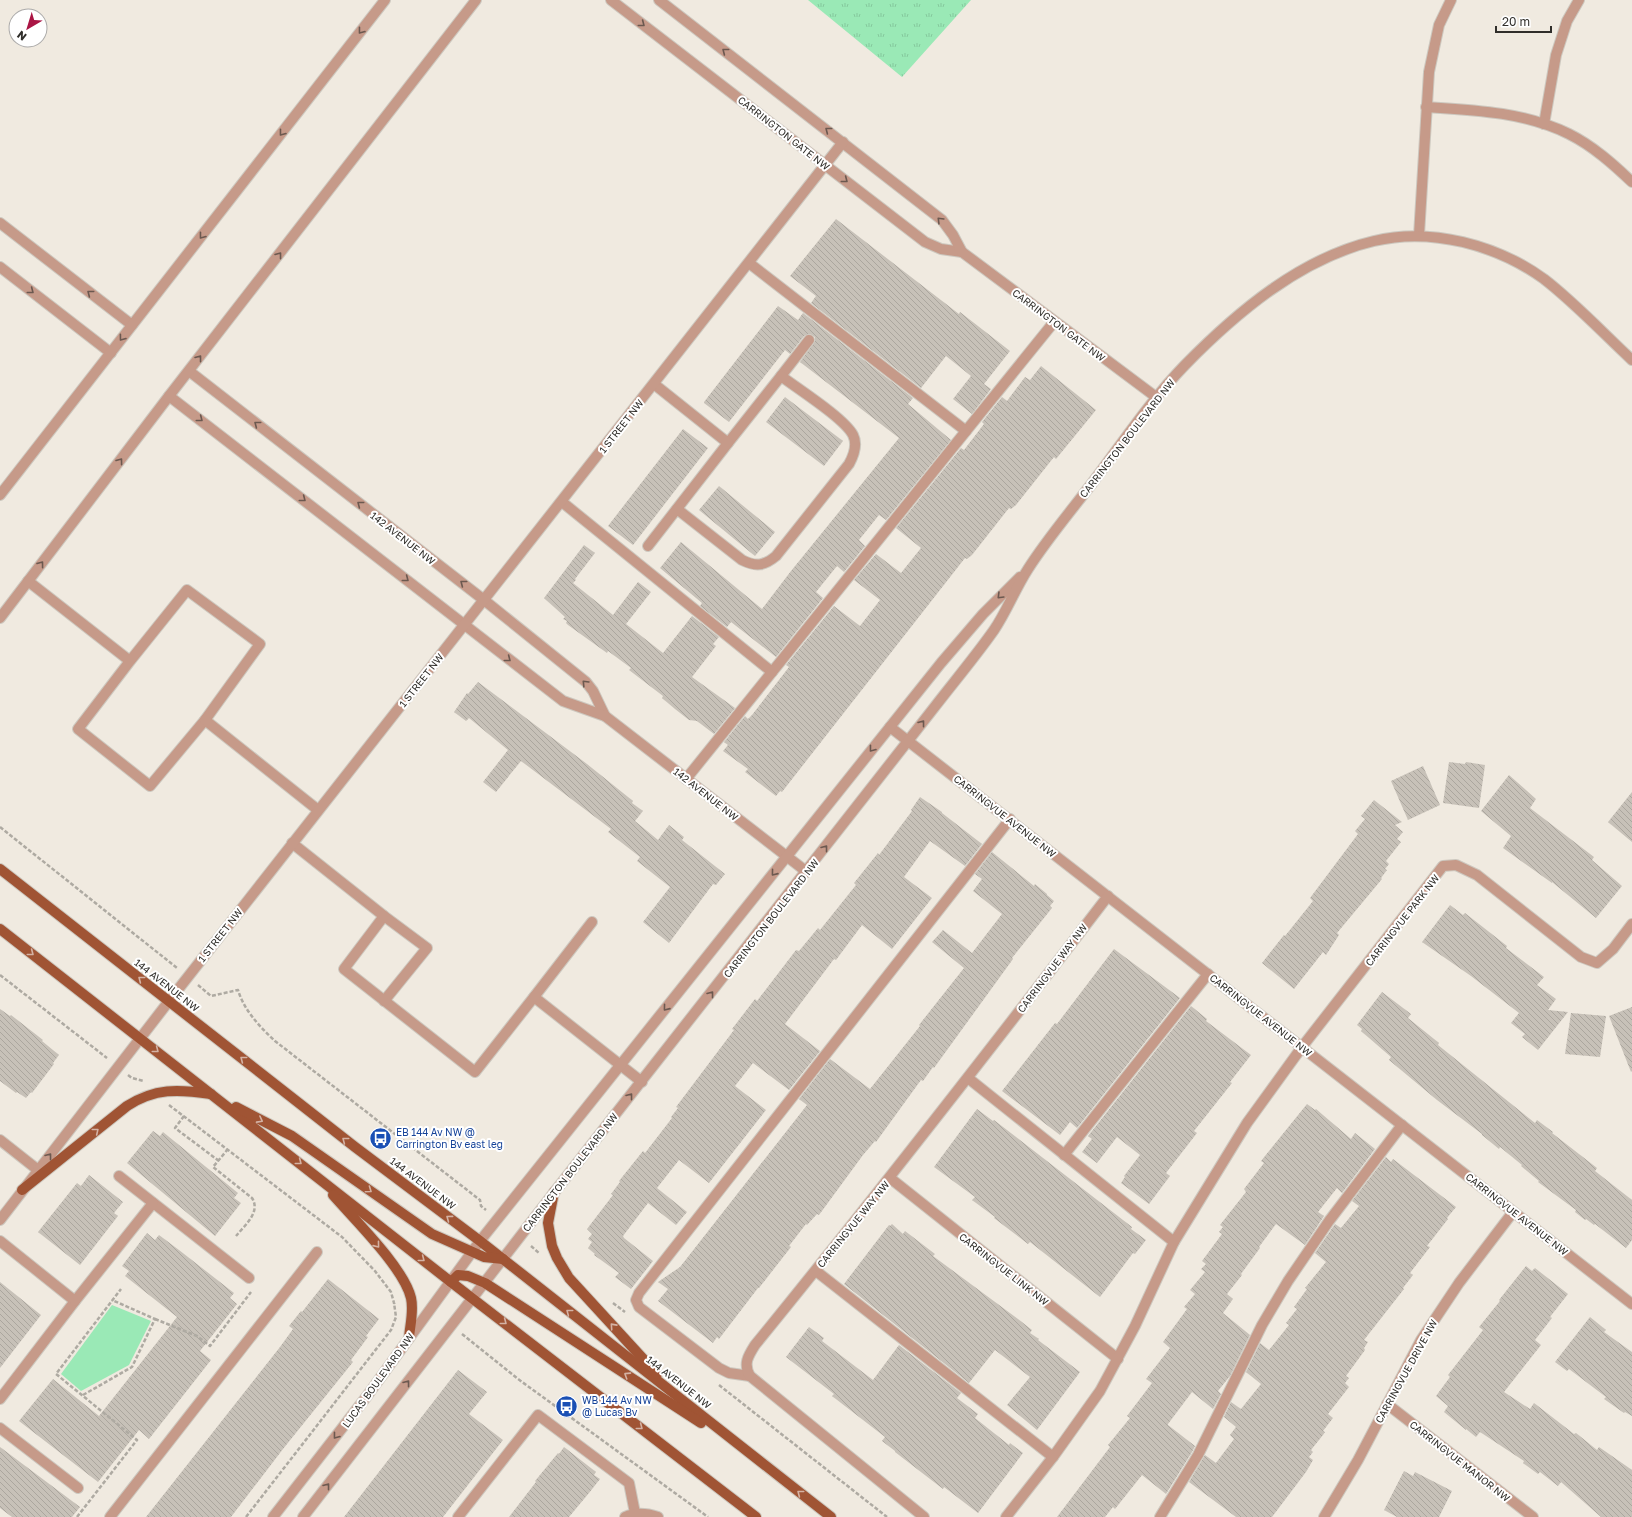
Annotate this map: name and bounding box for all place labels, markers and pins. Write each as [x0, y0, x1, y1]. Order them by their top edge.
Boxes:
bus stop icon: EB 144 Av NW @ Carrington Bv east leg [368, 1125, 394, 1151]
place label: EB 144 Av NW @ Carrington Bv east leg [396, 1126, 503, 1150]
bus stop icon: WB 144 Av NW @ Lucas Bv [554, 1393, 580, 1419]
place label: WB 144 Av NW @ Lucas Bv [582, 1394, 652, 1418]

